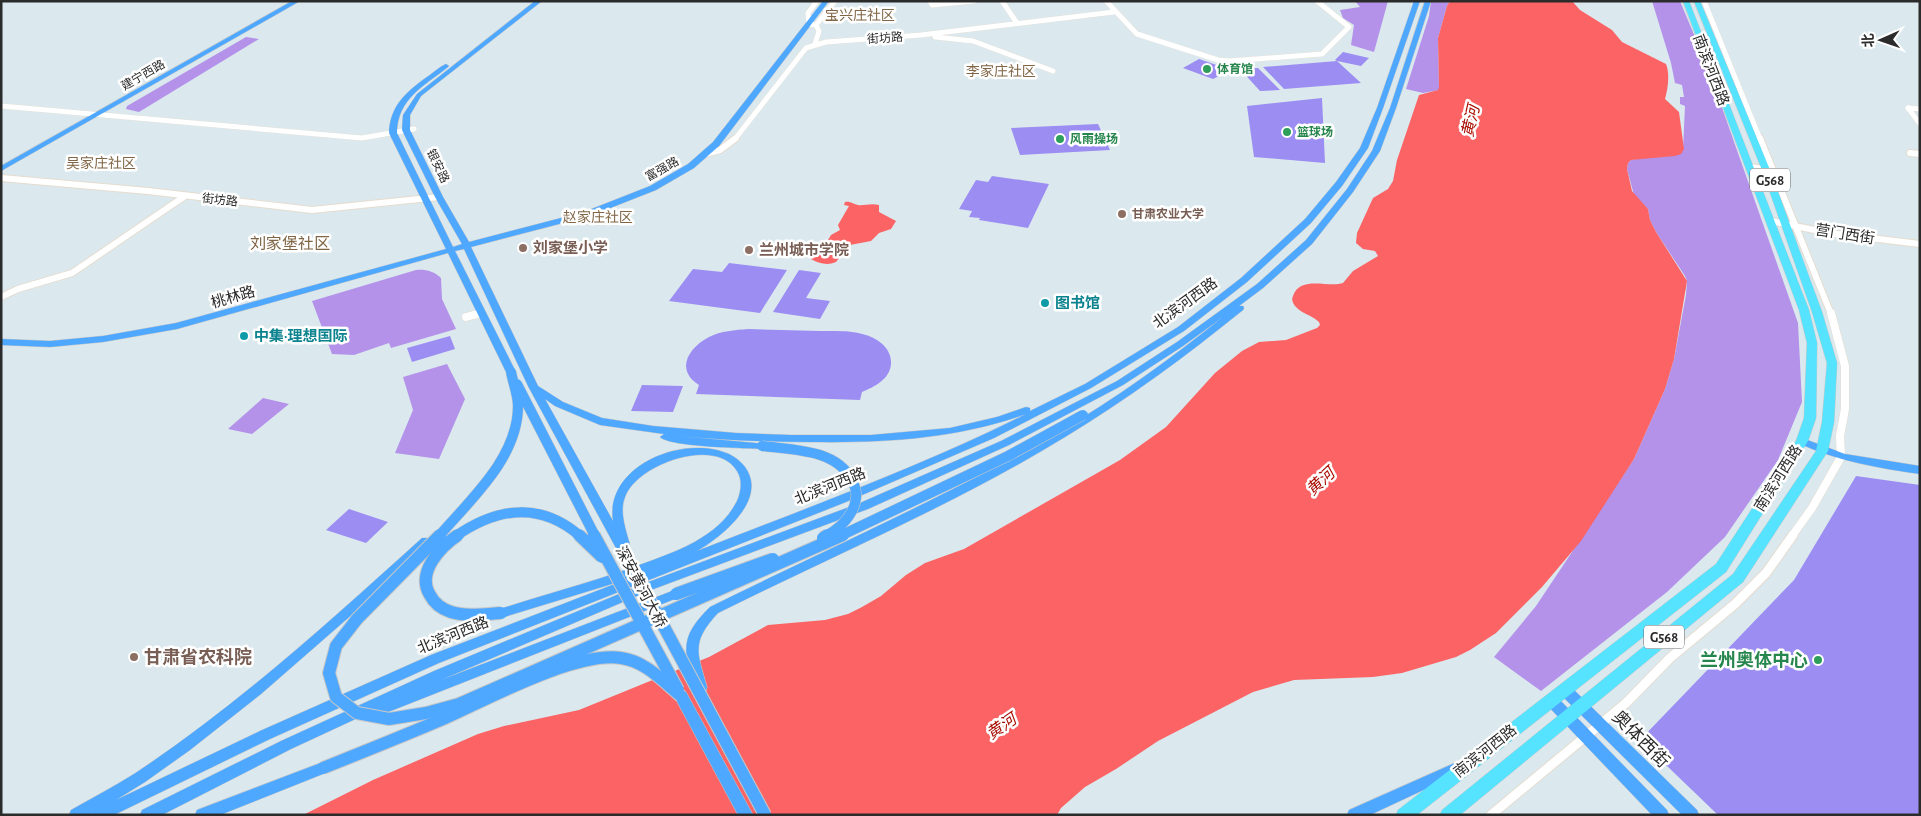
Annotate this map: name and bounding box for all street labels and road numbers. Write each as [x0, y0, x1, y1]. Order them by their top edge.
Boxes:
street label: 街坊路 [867, 30, 903, 45]
street label: 南滨河西路 [1690, 32, 1732, 108]
street label: 建宁西路 [119, 57, 167, 92]
street label: 银安路 [425, 147, 452, 185]
street label: 富强路 [643, 154, 681, 183]
road number: G568 [1750, 168, 1790, 192]
street label: 街坊路 [201, 191, 239, 208]
street label: 营门西街 [1814, 221, 1876, 247]
street label: 北滨河西路 [1149, 274, 1220, 332]
street label: 桃林路 [209, 283, 257, 311]
street label: 南滨河西路 [1751, 442, 1805, 514]
street label: 北滨河西路 [792, 464, 868, 507]
street label: 深安黄河大桥 [613, 544, 669, 630]
street label: 北滨河西路 [415, 613, 491, 656]
road number: G568 [1644, 626, 1684, 649]
street label: 奥体西街 [1608, 706, 1674, 772]
street label: 南滨河西路 [1451, 722, 1519, 780]

